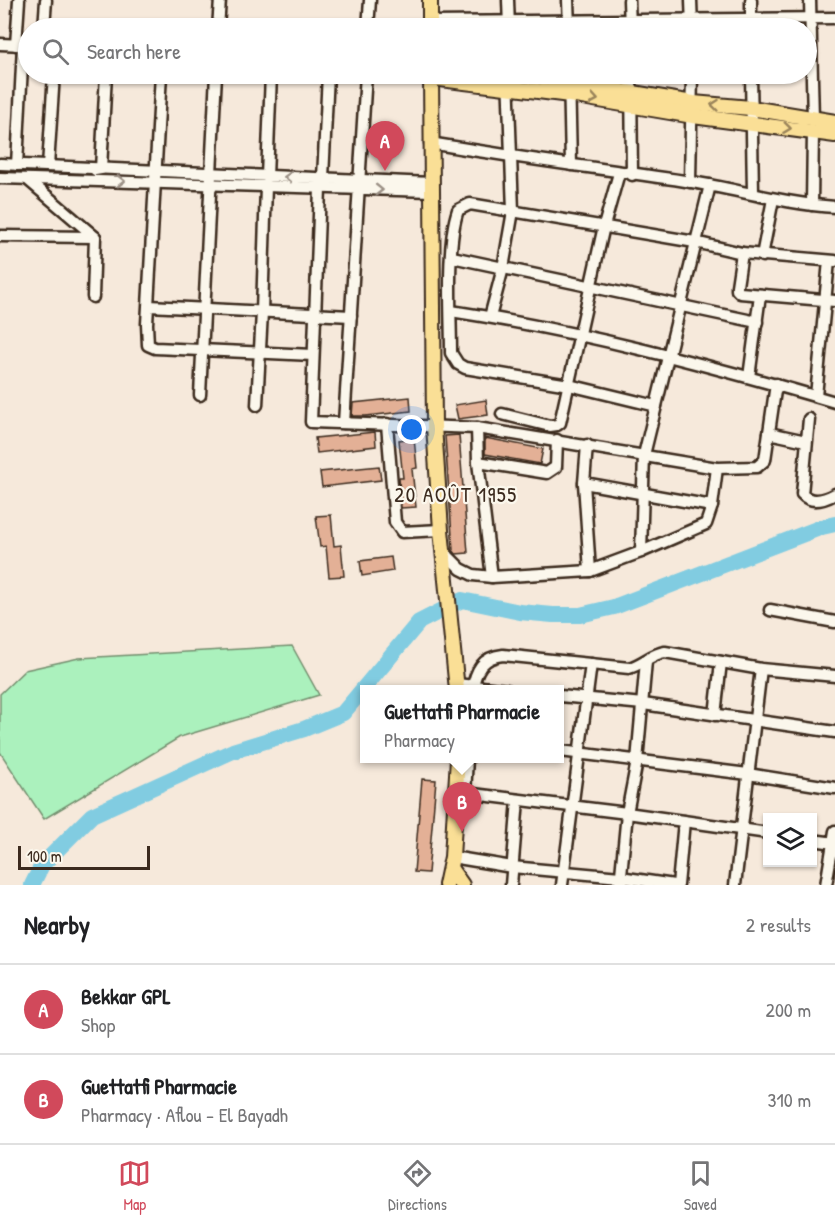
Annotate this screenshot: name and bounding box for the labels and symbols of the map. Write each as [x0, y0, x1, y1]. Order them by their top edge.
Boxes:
one-way arrow [588, 92, 598, 105]
one-way arrow [710, 99, 719, 112]
one-way arrow [782, 121, 791, 133]
pin: A [366, 122, 404, 171]
one-way arrow [284, 171, 293, 184]
one-way arrow [117, 175, 126, 187]
one-way arrow [375, 184, 384, 196]
your location [397, 415, 426, 444]
district label: 20 AOÛT 1955 [394, 480, 518, 509]
pin: B [442, 782, 482, 832]
scale bar [18, 843, 150, 870]

